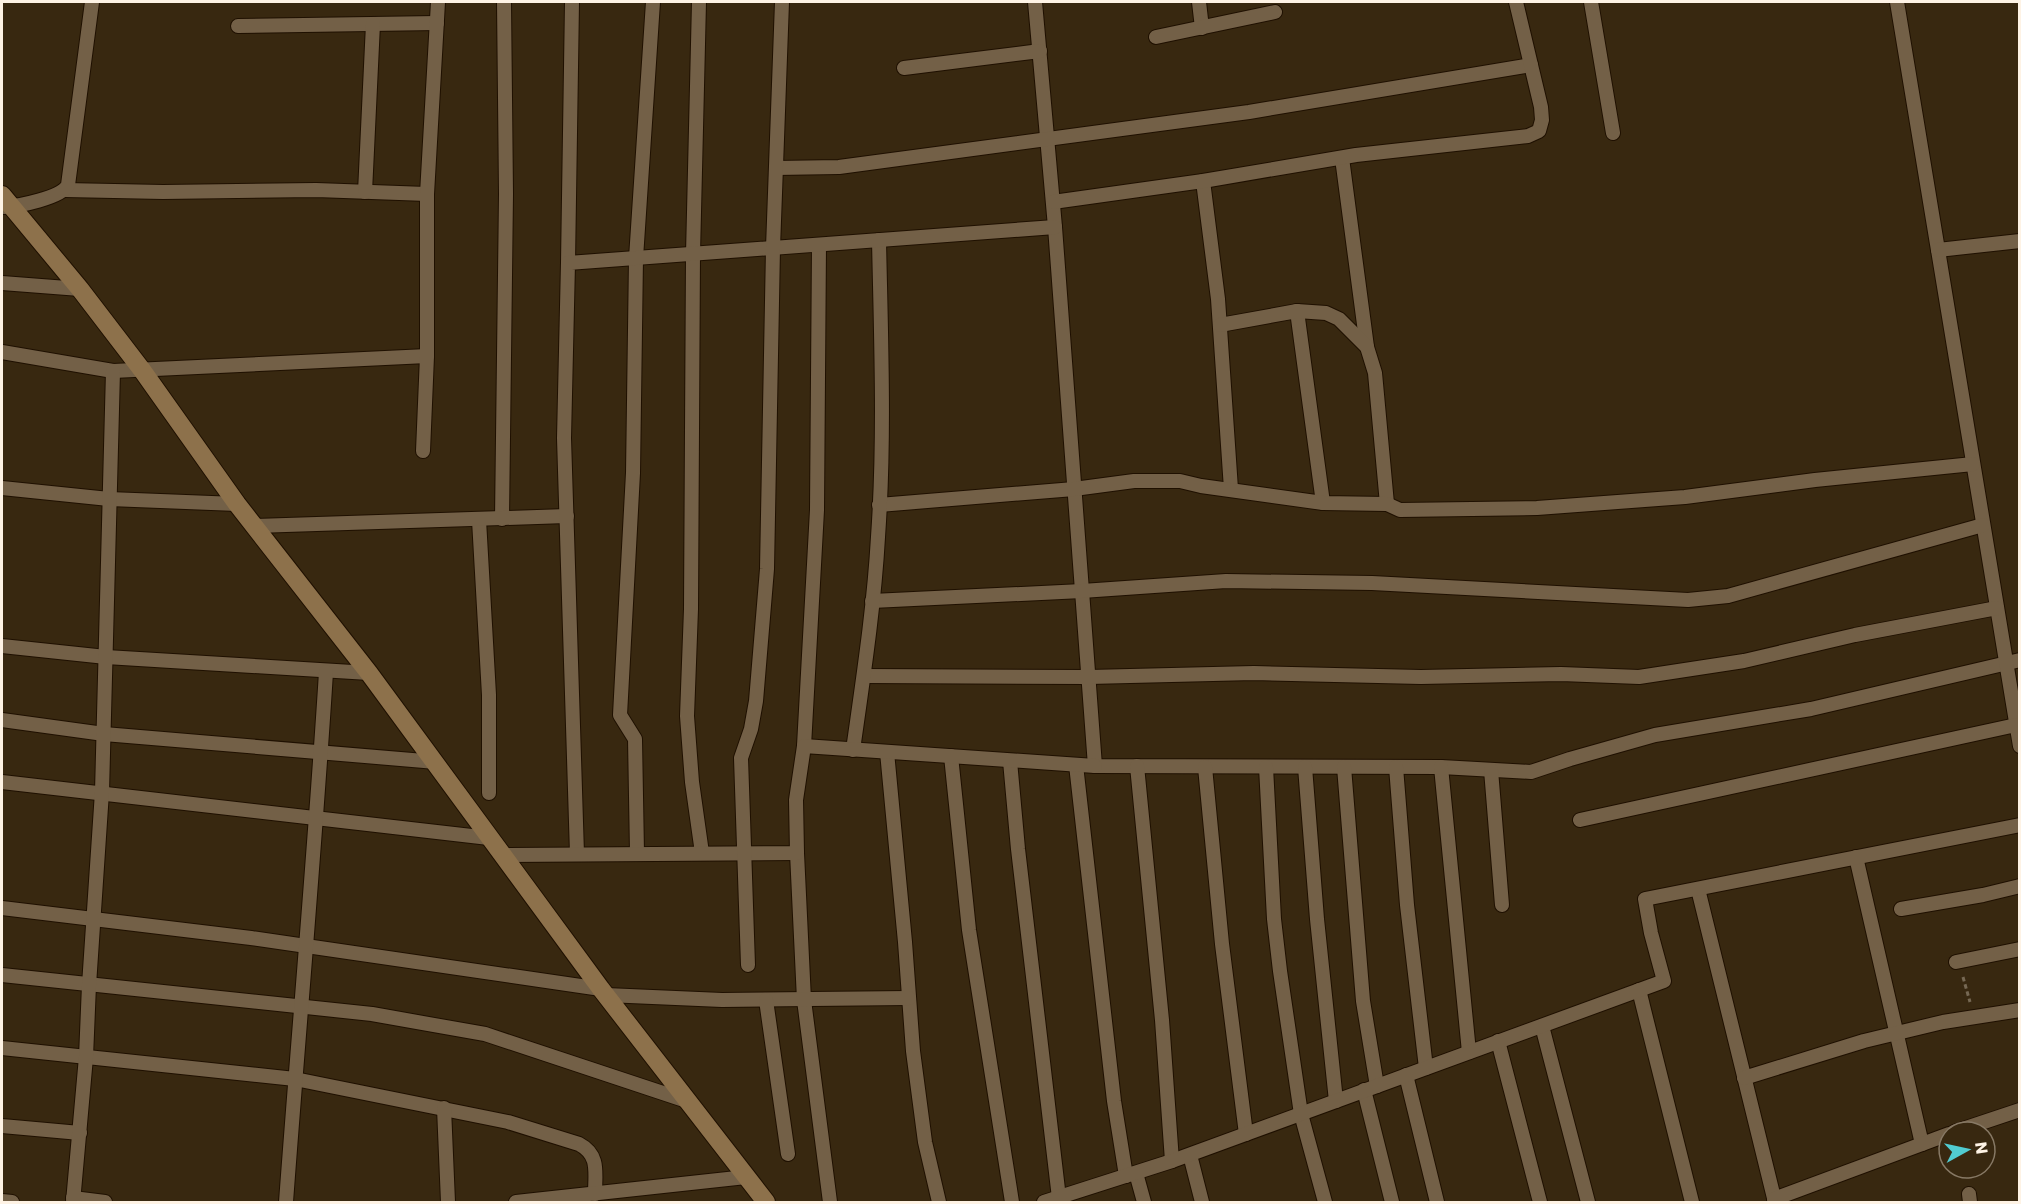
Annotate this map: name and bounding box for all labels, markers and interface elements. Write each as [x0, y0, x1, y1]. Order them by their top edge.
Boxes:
north arrow [1937, 1120, 1997, 1180]
text: N [1969, 1140, 1994, 1156]

